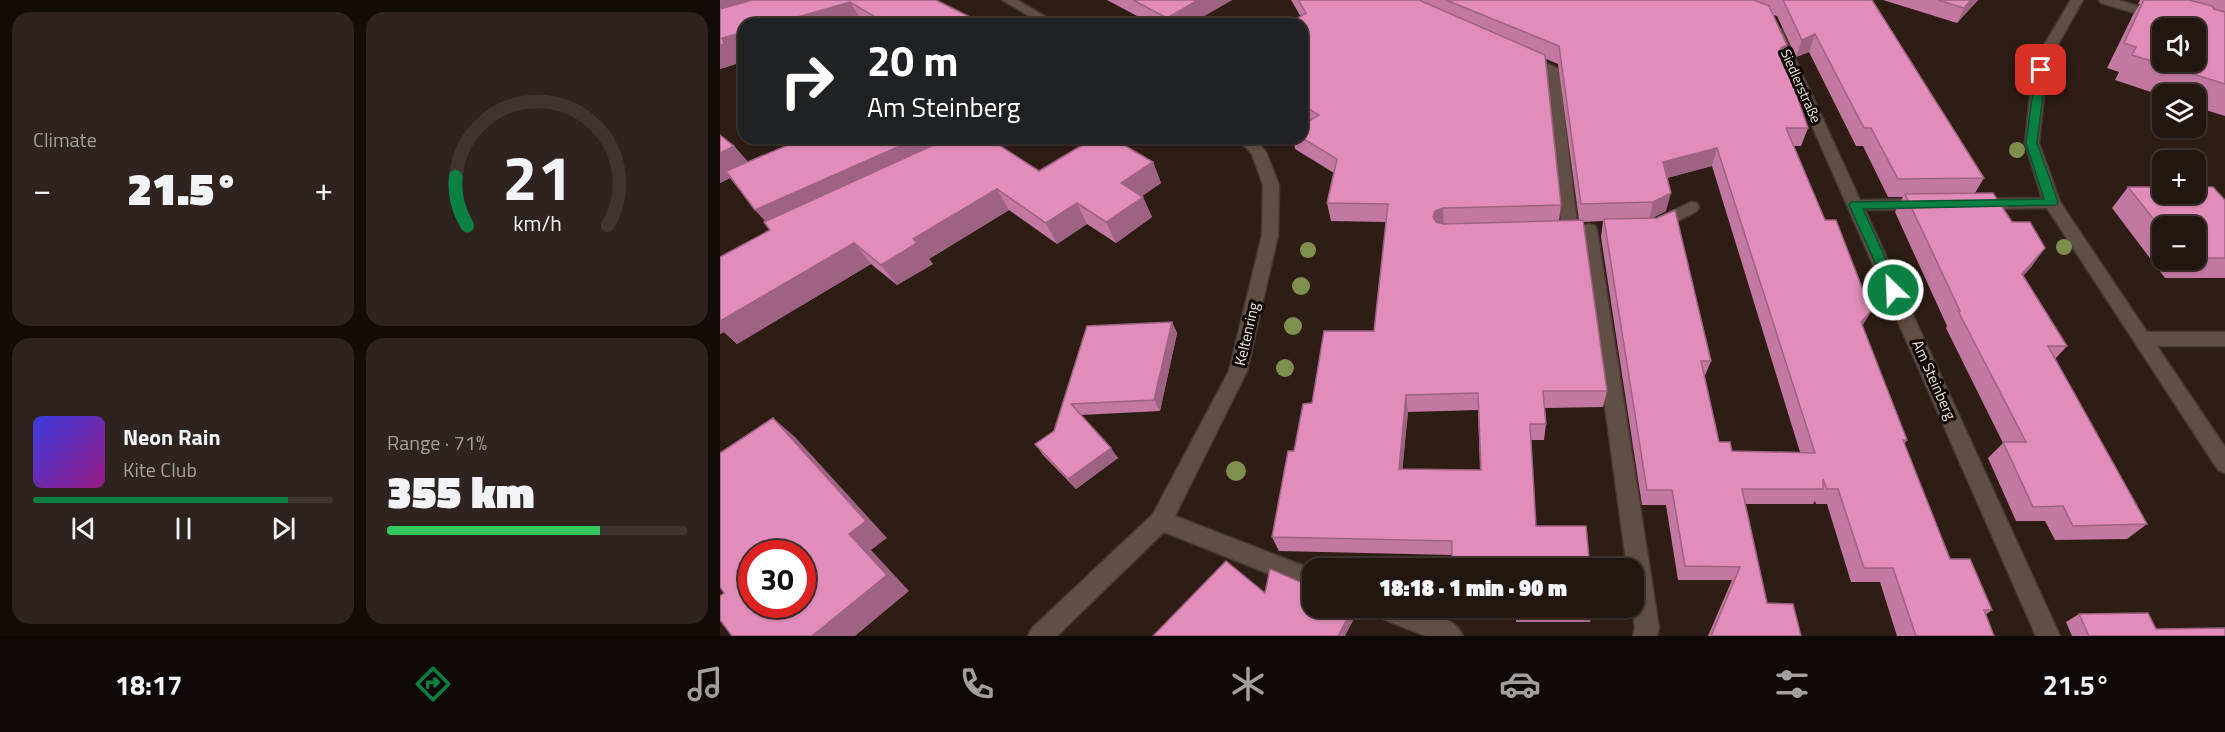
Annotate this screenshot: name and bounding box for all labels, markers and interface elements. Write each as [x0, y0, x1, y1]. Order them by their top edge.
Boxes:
map controls [2152, 18, 2206, 270]
button: sound [2152, 18, 2206, 72]
text: 20 m [867, 28, 959, 92]
icon: right [768, 42, 846, 120]
pin [2015, 44, 2066, 95]
street label: Siedlerstraße [1776, 46, 1827, 126]
icon: arrive [2024, 53, 2057, 86]
button: layers [2152, 84, 2206, 138]
text: Am Steinberg [867, 86, 1020, 127]
text: Climate [33, 124, 97, 155]
text: 21 [502, 129, 572, 224]
button: + [2152, 150, 2206, 204]
text: 21.5° [127, 154, 239, 222]
text: − [33, 164, 51, 214]
text: + [315, 164, 333, 214]
text: km/h [513, 207, 561, 239]
button: − [2152, 216, 2206, 270]
position arrow [1861, 258, 1925, 322]
street label: Keltenring [1228, 300, 1265, 368]
street label: Am Steinberg [1907, 336, 1962, 424]
text: Neon Rain [123, 420, 221, 454]
text: Range · 71% [387, 427, 487, 458]
text: Kite Club [123, 454, 197, 485]
text: 355 km [387, 457, 535, 525]
icon: previous [67, 512, 100, 545]
icon: pause [167, 512, 200, 545]
icon: next [267, 512, 300, 545]
speed limit sign: 30 [738, 540, 816, 618]
text: 18:18 · 1 min · 90 m [1379, 571, 1567, 605]
icon: directions [412, 663, 454, 705]
icon: music [684, 663, 726, 705]
icon: phone [956, 663, 998, 705]
icon: climate [1227, 663, 1269, 705]
icon: car [1499, 663, 1541, 705]
icon: filters [1771, 663, 1813, 705]
text: 18:17 [115, 664, 182, 705]
text: 21.5° [2043, 664, 2110, 705]

